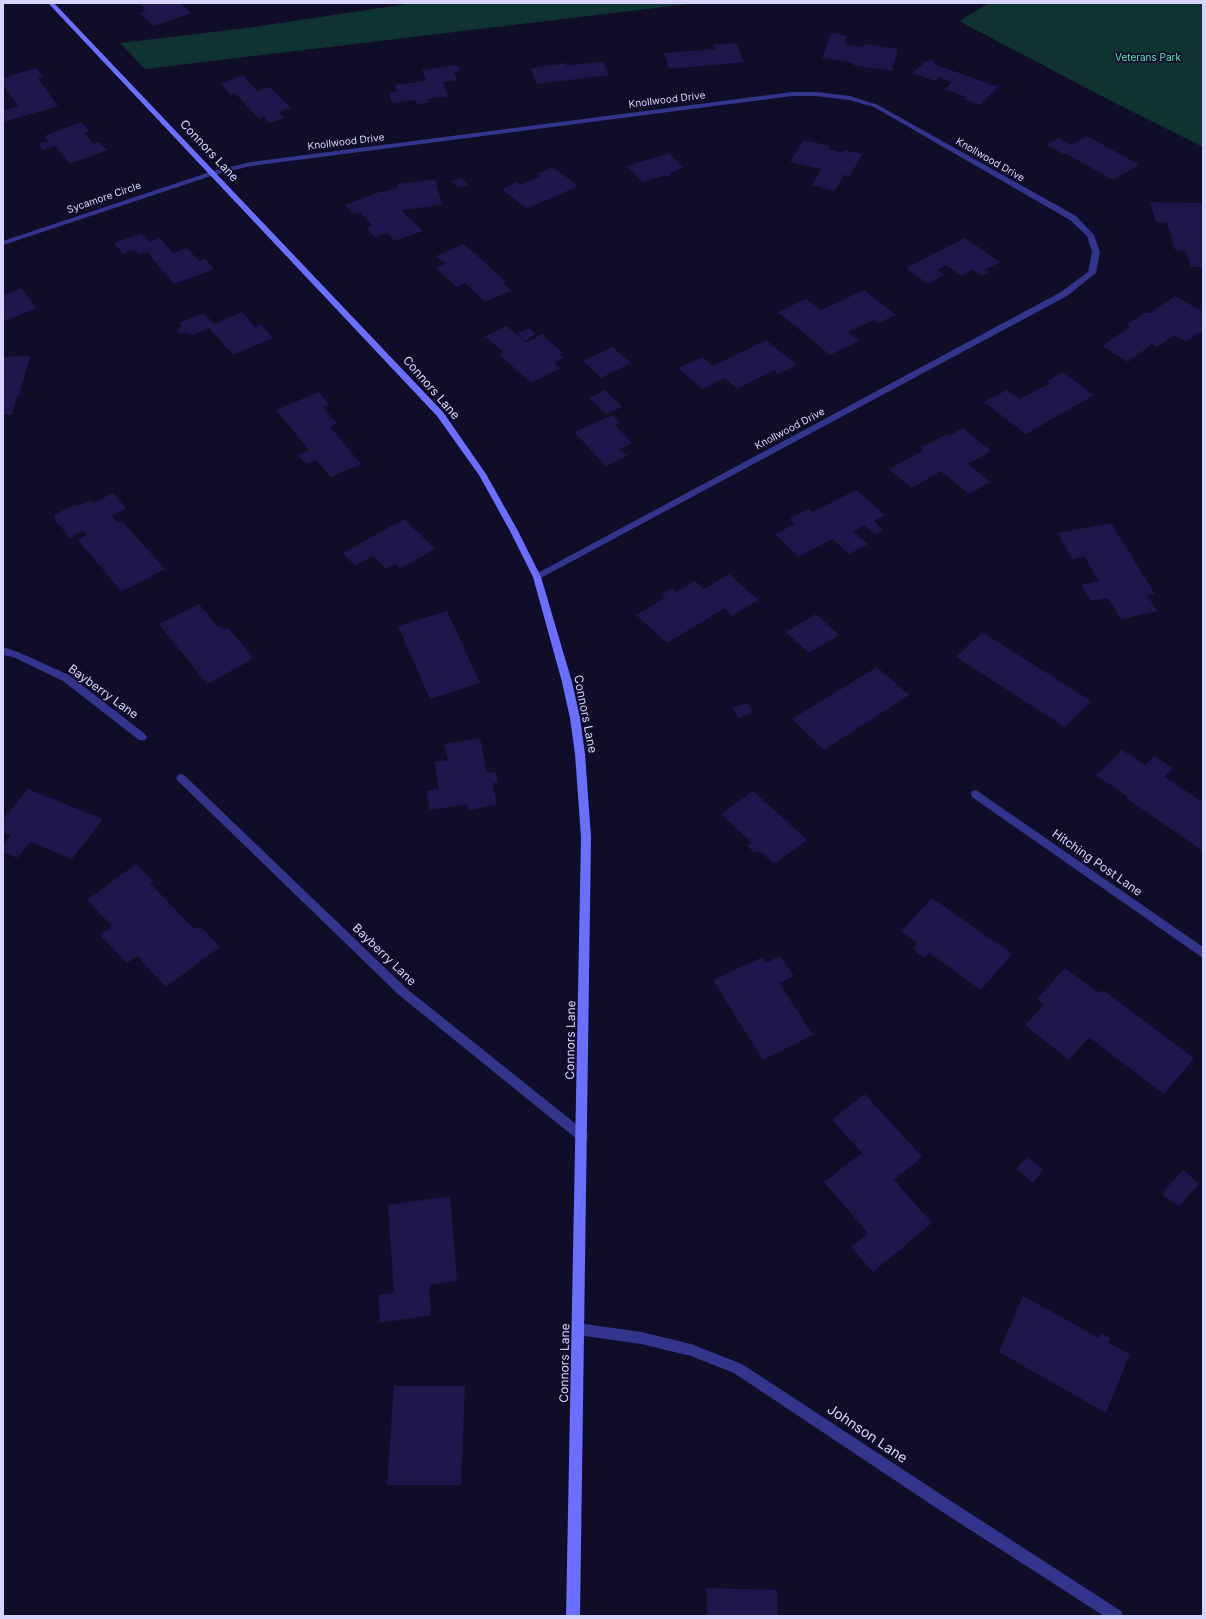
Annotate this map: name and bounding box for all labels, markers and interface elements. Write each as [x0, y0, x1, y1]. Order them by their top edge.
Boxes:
park label: Veterans Park [1115, 52, 1181, 64]
street label: Knollwood Drive [628, 89, 706, 111]
street label: Connors Lane [177, 117, 241, 185]
street label: Knollwood Drive [307, 131, 385, 153]
street label: Knollwood Drive [954, 136, 1026, 184]
street label: Sycamore Circle [65, 180, 143, 216]
street label: Connors Lane [400, 353, 462, 423]
street label: Knollwood Drive [753, 406, 827, 452]
street label: Bayberry Lane [65, 662, 141, 722]
street label: Connors Lane [570, 674, 600, 754]
street label: Hitching Post Lane [1049, 827, 1145, 899]
street label: Bayberry Lane [349, 921, 419, 989]
street label: Connors Lane [563, 1000, 579, 1080]
street label: Connors Lane [557, 1323, 573, 1403]
street label: Johnson Lane [824, 1401, 910, 1467]

